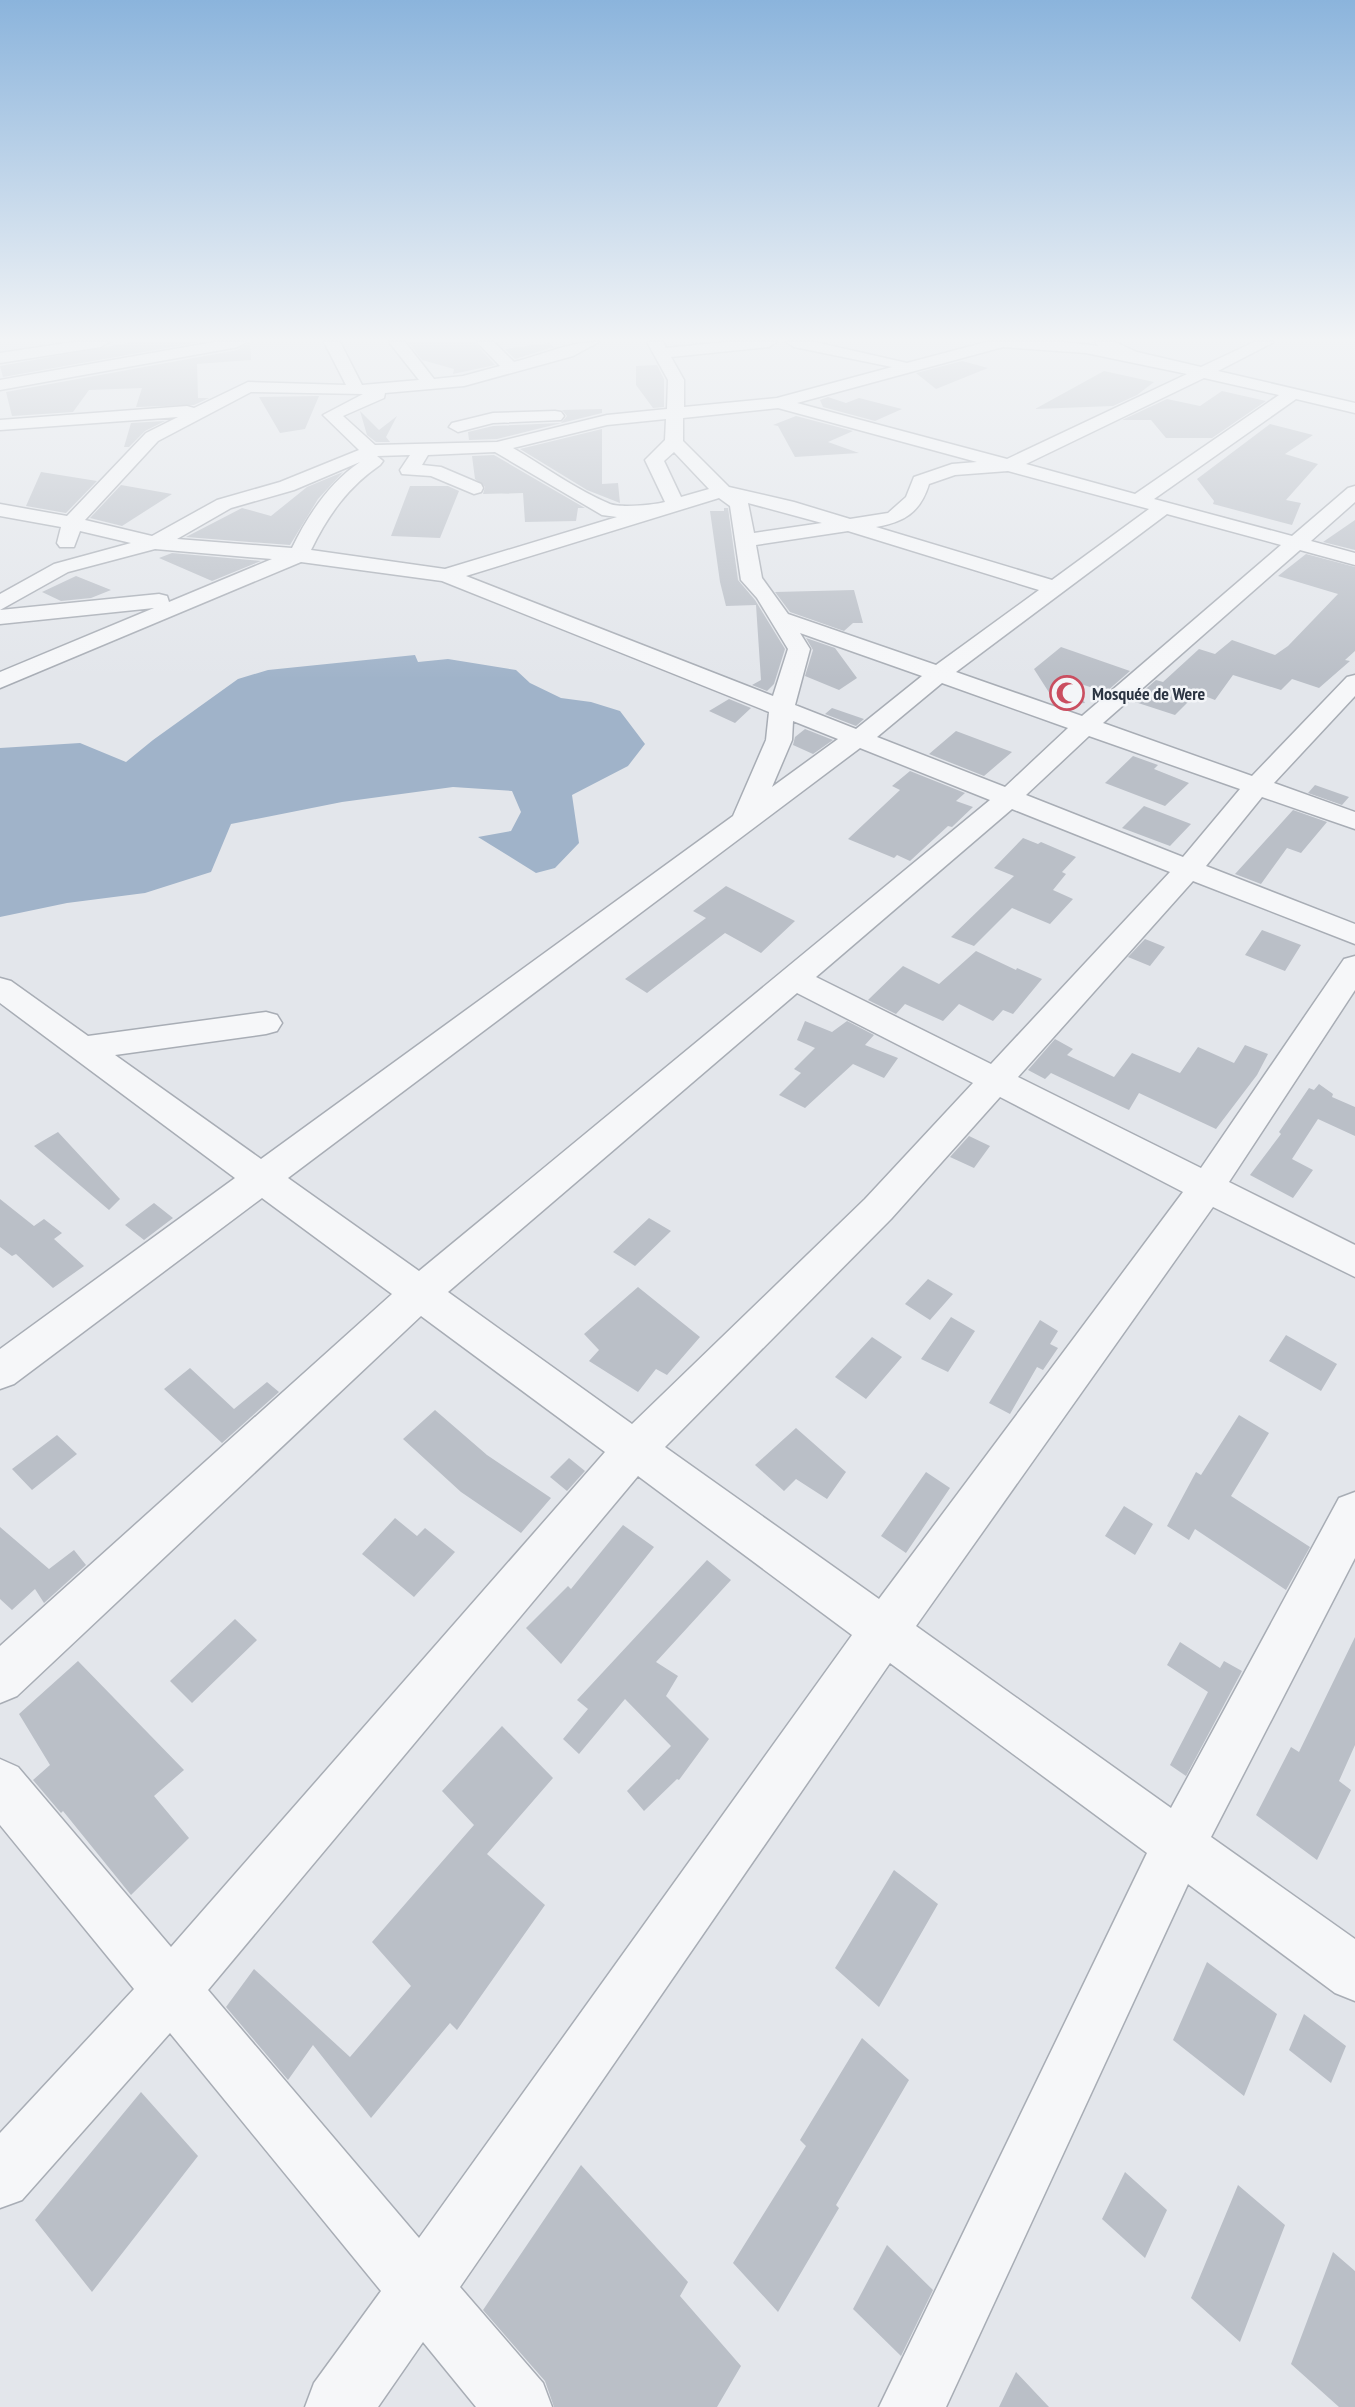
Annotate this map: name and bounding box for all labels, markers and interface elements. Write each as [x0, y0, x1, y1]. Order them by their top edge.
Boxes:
mosque icon: Mosquée de Were [1048, 674, 1086, 712]
place label: Mosquée de Were [1092, 682, 1205, 705]

